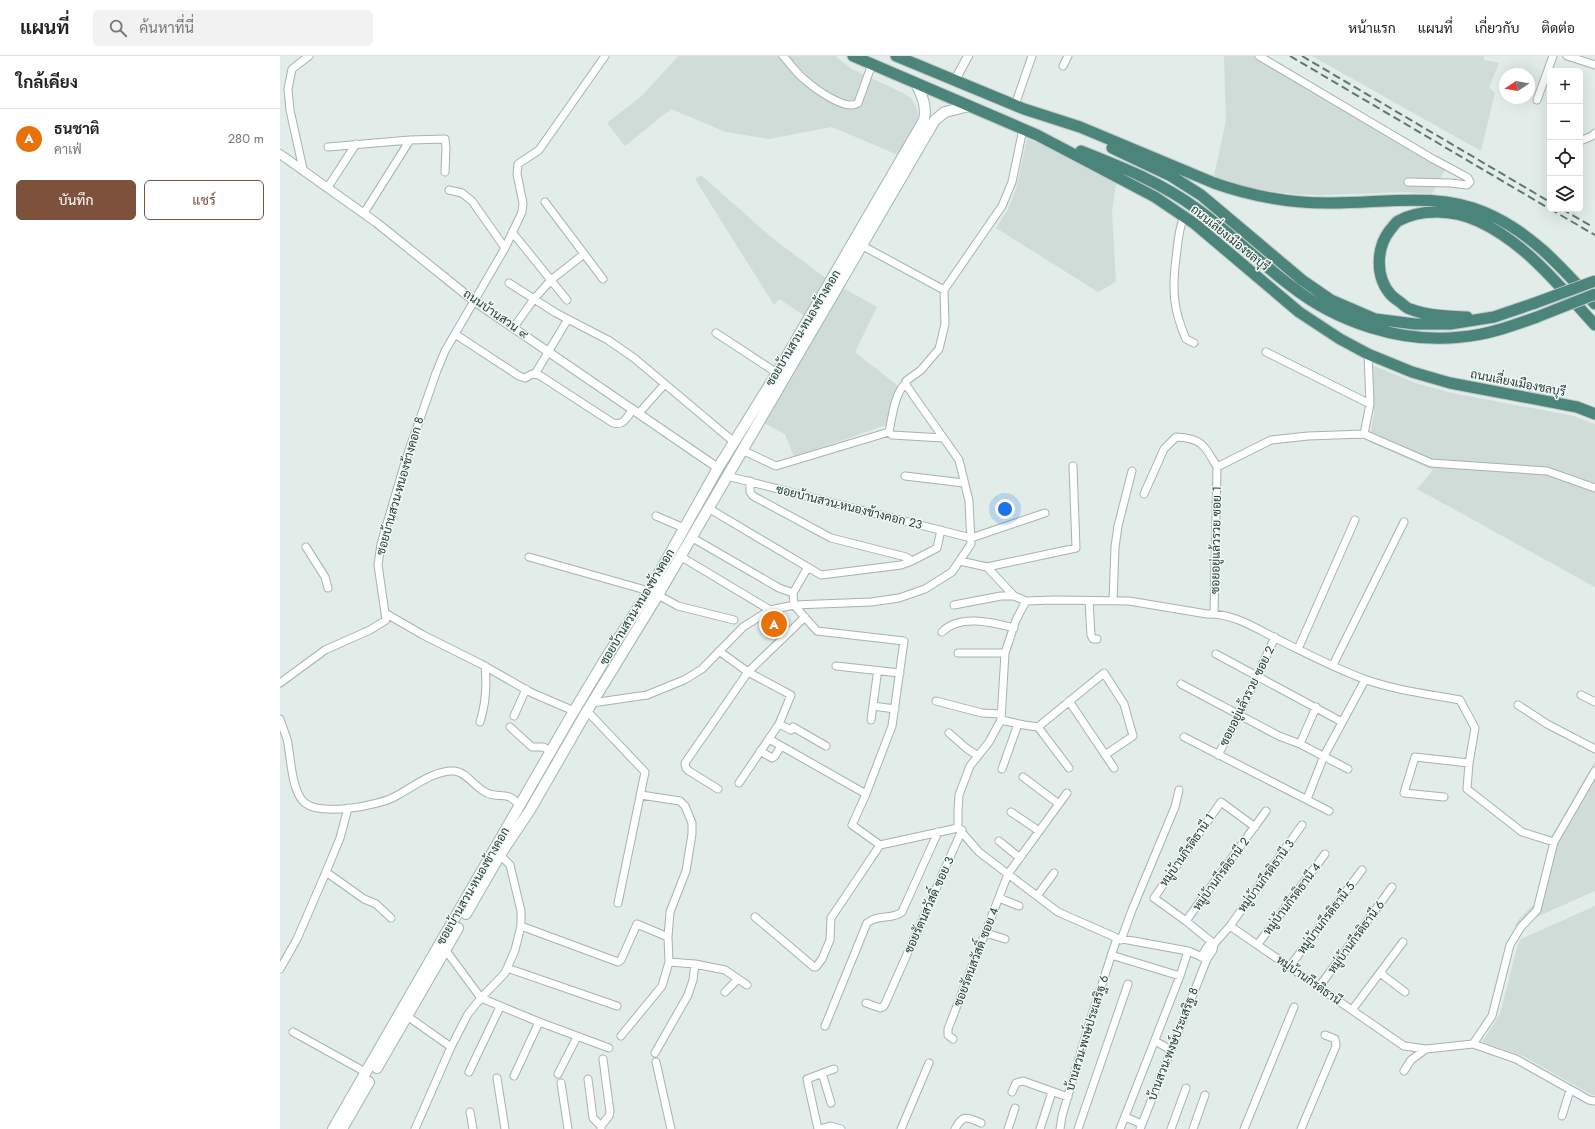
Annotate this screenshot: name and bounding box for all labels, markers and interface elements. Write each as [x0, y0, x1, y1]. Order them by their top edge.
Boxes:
search box [93, 10, 373, 46]
text: แผนที่ [20, 14, 69, 41]
icon: search [107, 17, 129, 39]
text: ค้นหาที่นี่ [139, 17, 194, 39]
text: หน้าแรก [1348, 18, 1396, 38]
text: แผนที่ [1418, 18, 1453, 38]
text: เกี่ยวกับ [1475, 18, 1519, 38]
text: ติดต่อ [1541, 18, 1575, 38]
north arrow [1499, 68, 1535, 104]
map controls [1547, 68, 1583, 212]
button: + [1547, 68, 1583, 104]
text: ใกล้เคียง [16, 70, 78, 94]
button: − [1547, 104, 1583, 140]
text: ธนชาติ [54, 118, 99, 140]
text: A [24, 129, 34, 148]
text: 280 m [228, 129, 264, 148]
text: คาเฟ่ [54, 140, 82, 159]
button: locate [1547, 140, 1583, 176]
button: layers [1547, 176, 1583, 212]
button: บันทึก [16, 180, 136, 220]
button: แชร์ [144, 180, 264, 220]
street label: ถนนเลี่ยงเมืองชลบุรี [1187, 199, 1275, 276]
street label: ซอยบ้านสวน-หนองข้างคอก [761, 266, 845, 390]
street label: ถนนบ้านสวน ๙ [460, 285, 532, 343]
street label: ถนนเลี่ยงเมืองชลบุรี [1469, 363, 1568, 401]
street label: ซอยบ้านสวน-หนองข้างคอก 8 [372, 415, 428, 557]
street label: ซอยบ้านสวน-หนองข้างคอก 23 [774, 480, 924, 534]
street label: ซอยอยู่แล้วรวย ซอย 1 [1206, 486, 1226, 594]
your location [995, 499, 1015, 519]
street label: ซอยบ้านสวน-หนองข้างคอก [595, 545, 679, 669]
pin: A [761, 609, 787, 639]
street label: ซอยอยู่แล้วรวย ซอย 2 [1215, 643, 1279, 749]
street label: หมู่บ้านกีรติธานี 1 [1155, 810, 1219, 890]
street label: ซอยบ้านสวน-หนองข้างคอก [432, 824, 514, 948]
street label: หมู่บ้านกีรติธานี 2 [1188, 834, 1254, 914]
street label: หมู่บ้านกีรติธานี 3 [1233, 835, 1299, 916]
street label: ซอยรัตนสวัสดิ์ ซอย 3 [897, 852, 959, 956]
street label: หมู่บ้านกีรติธานี 4 [1259, 859, 1325, 939]
street label: หมู่บ้านกีรติธานี 5 [1293, 878, 1359, 958]
street label: หมู่บ้านกีรติธานี 6 [1323, 897, 1389, 977]
street label: ซอยรัตนสวัสดิ์ ซอย 4 [947, 904, 1003, 1009]
street label: หมู่บ้านกีรติธานี [1273, 951, 1346, 1009]
street label: บ้านสวน-พงษ์ประเสริฐ 6 [1061, 973, 1113, 1093]
street label: บ้านสวน-พงษ์ประเสริฐ 8 [1143, 985, 1203, 1103]

